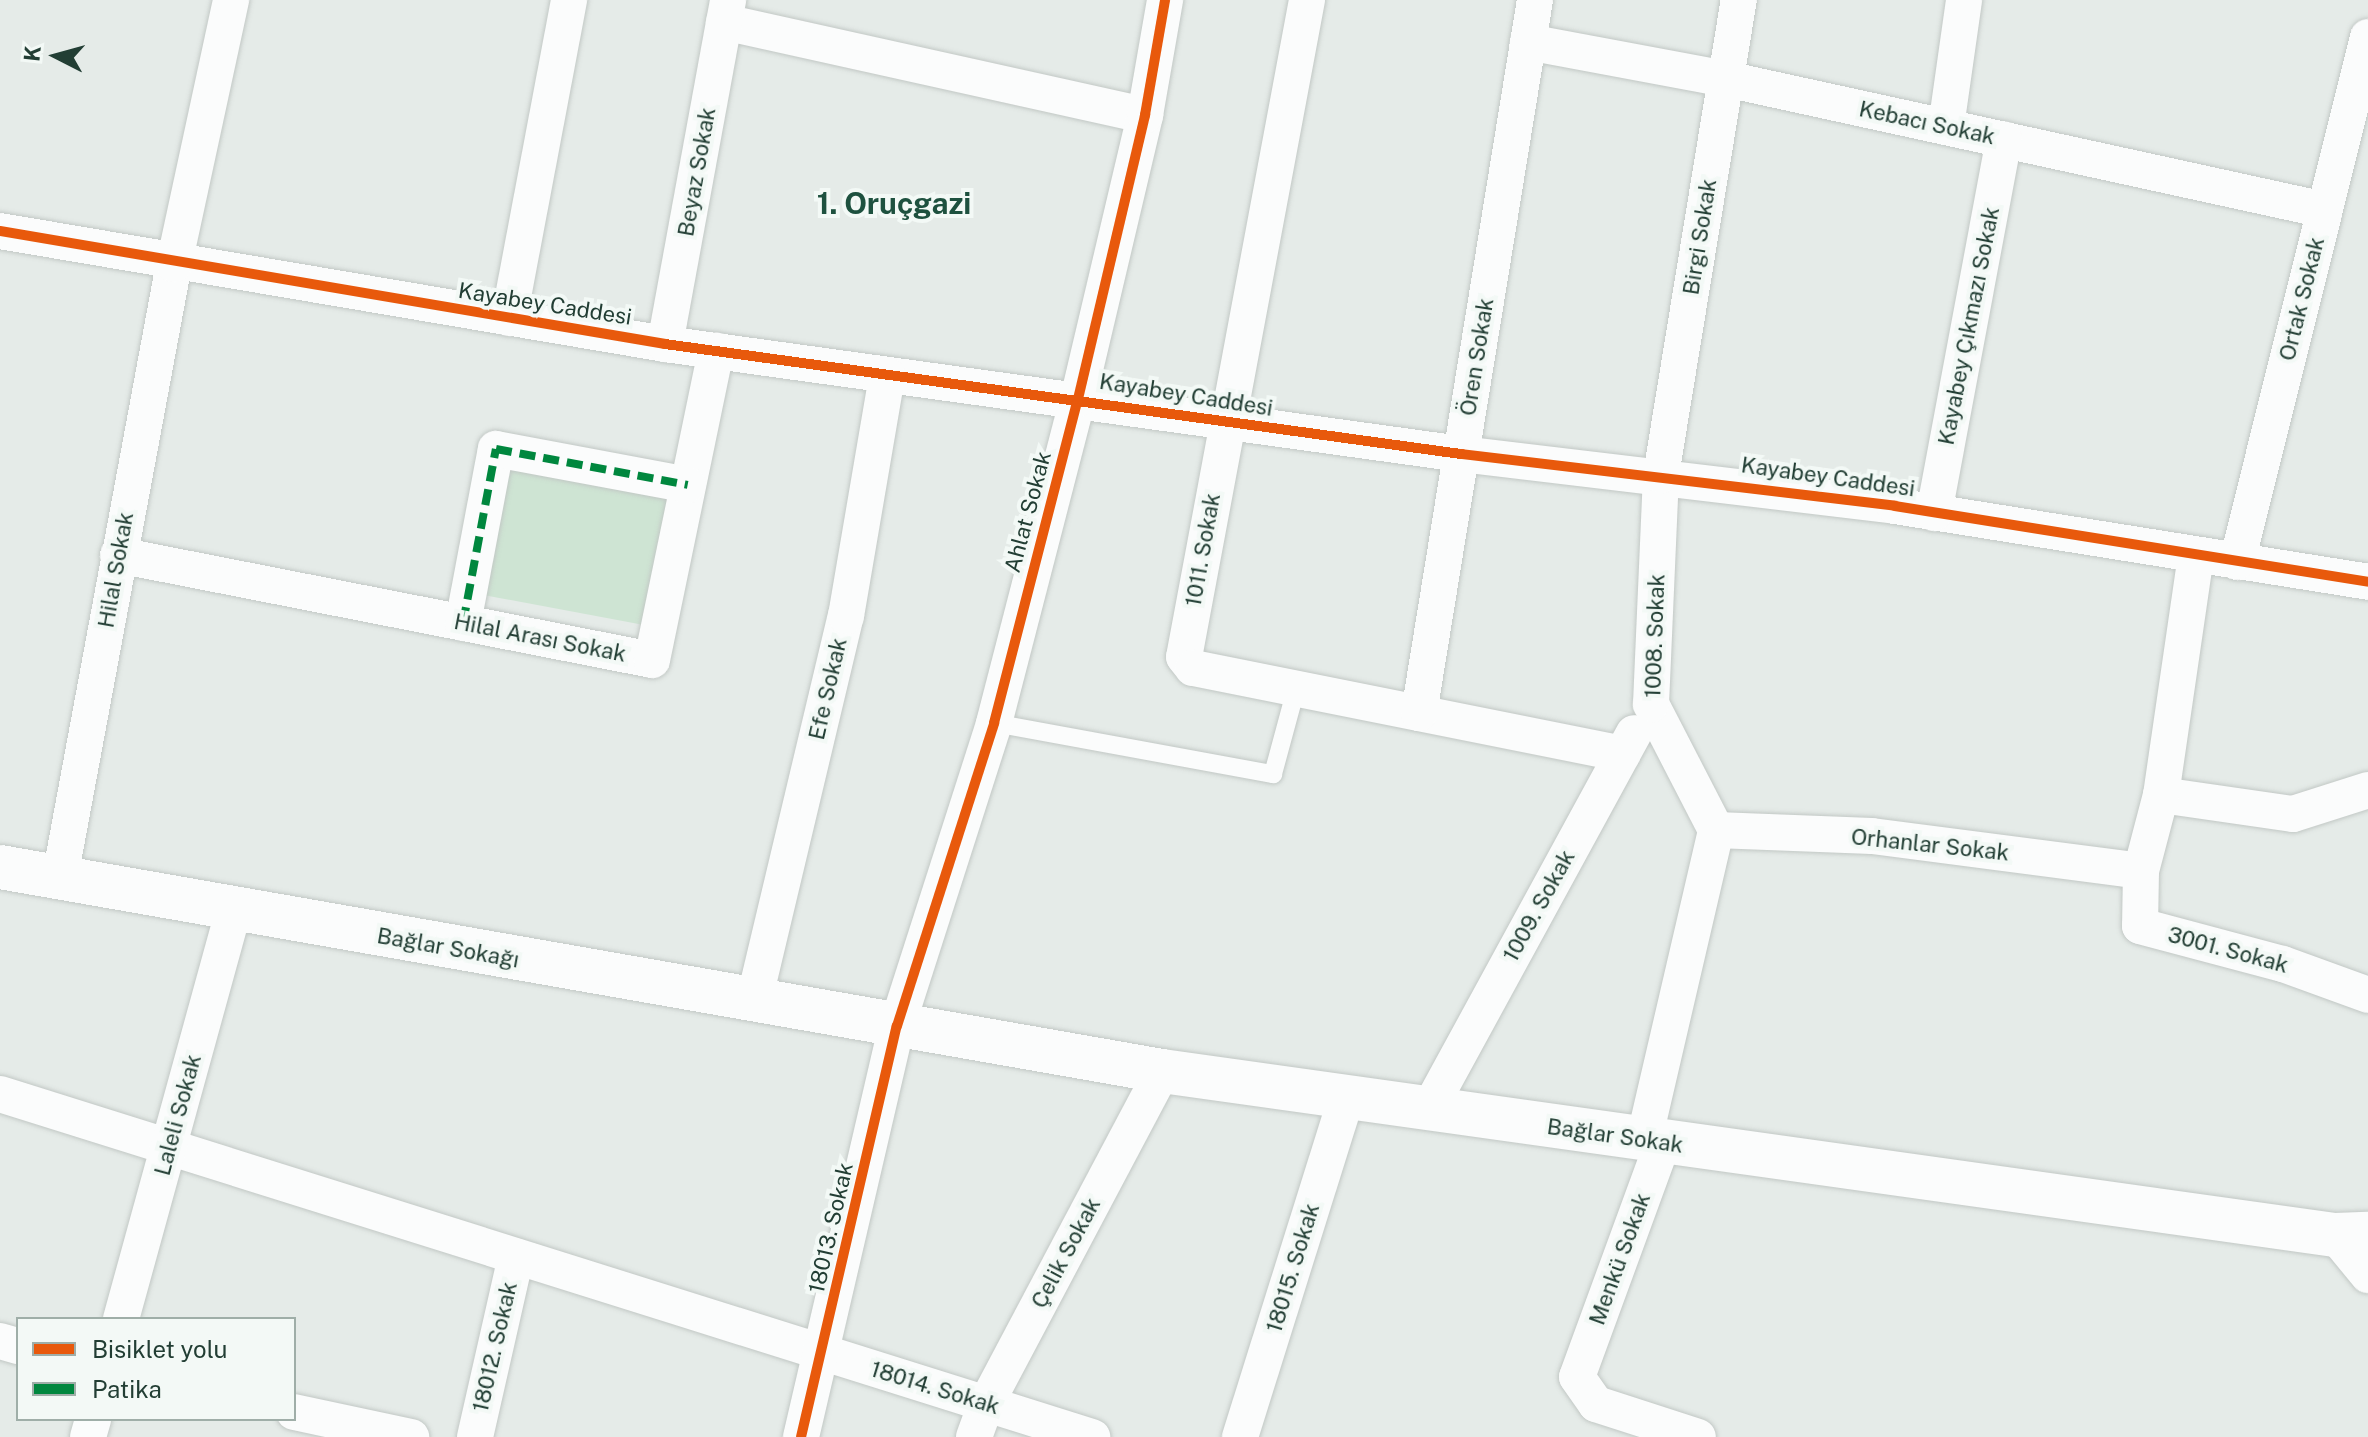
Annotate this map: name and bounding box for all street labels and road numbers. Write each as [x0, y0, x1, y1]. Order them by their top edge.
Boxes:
street label: Kebacı Sokak [1857, 96, 1997, 150]
street label: Beyaz Sokak [673, 105, 721, 239]
street label: Birgi Sokak [1678, 177, 1722, 297]
street label: Kayabey Çıkmazı Sokak [1933, 205, 2005, 447]
street label: Ortak Sokak [2274, 234, 2330, 364]
street label: Kayabey Caddesi [456, 277, 634, 331]
street label: Ören Sokak [1455, 296, 1499, 418]
street label: Kayabey Caddesi [1097, 368, 1275, 422]
street label: Ahlat Sokak [999, 449, 1057, 575]
street label: Kayabey Caddesi [1739, 452, 1917, 502]
street label: 1011. Sokak [1180, 491, 1226, 609]
street label: Hilal Sokak [93, 510, 139, 630]
street label: 1008. Sokak [1640, 574, 1670, 698]
street label: Hilal Arası Sokak [452, 608, 628, 668]
street label: Efe Sokak [803, 636, 853, 742]
street label: Orhanlar Sokak [1850, 824, 2010, 866]
street label: 1009. Sokak [1498, 846, 1580, 966]
street label: 3001. Sokak [2165, 921, 2291, 979]
street label: Bağlar Sokağı [375, 923, 521, 973]
street label: Laleli Sokak [149, 1052, 207, 1178]
street label: Bağlar Sokak [1545, 1113, 1685, 1159]
street label: 18013. Sokak [803, 1160, 859, 1296]
street label: Menkü Sokak [1584, 1189, 1656, 1329]
street label: Çelik Sokak [1026, 1193, 1106, 1313]
street label: 18015. Sokak [1261, 1200, 1325, 1336]
street label: 18012. Sokak [467, 1279, 523, 1415]
street label: 18014. Sokak [867, 1356, 1003, 1420]

